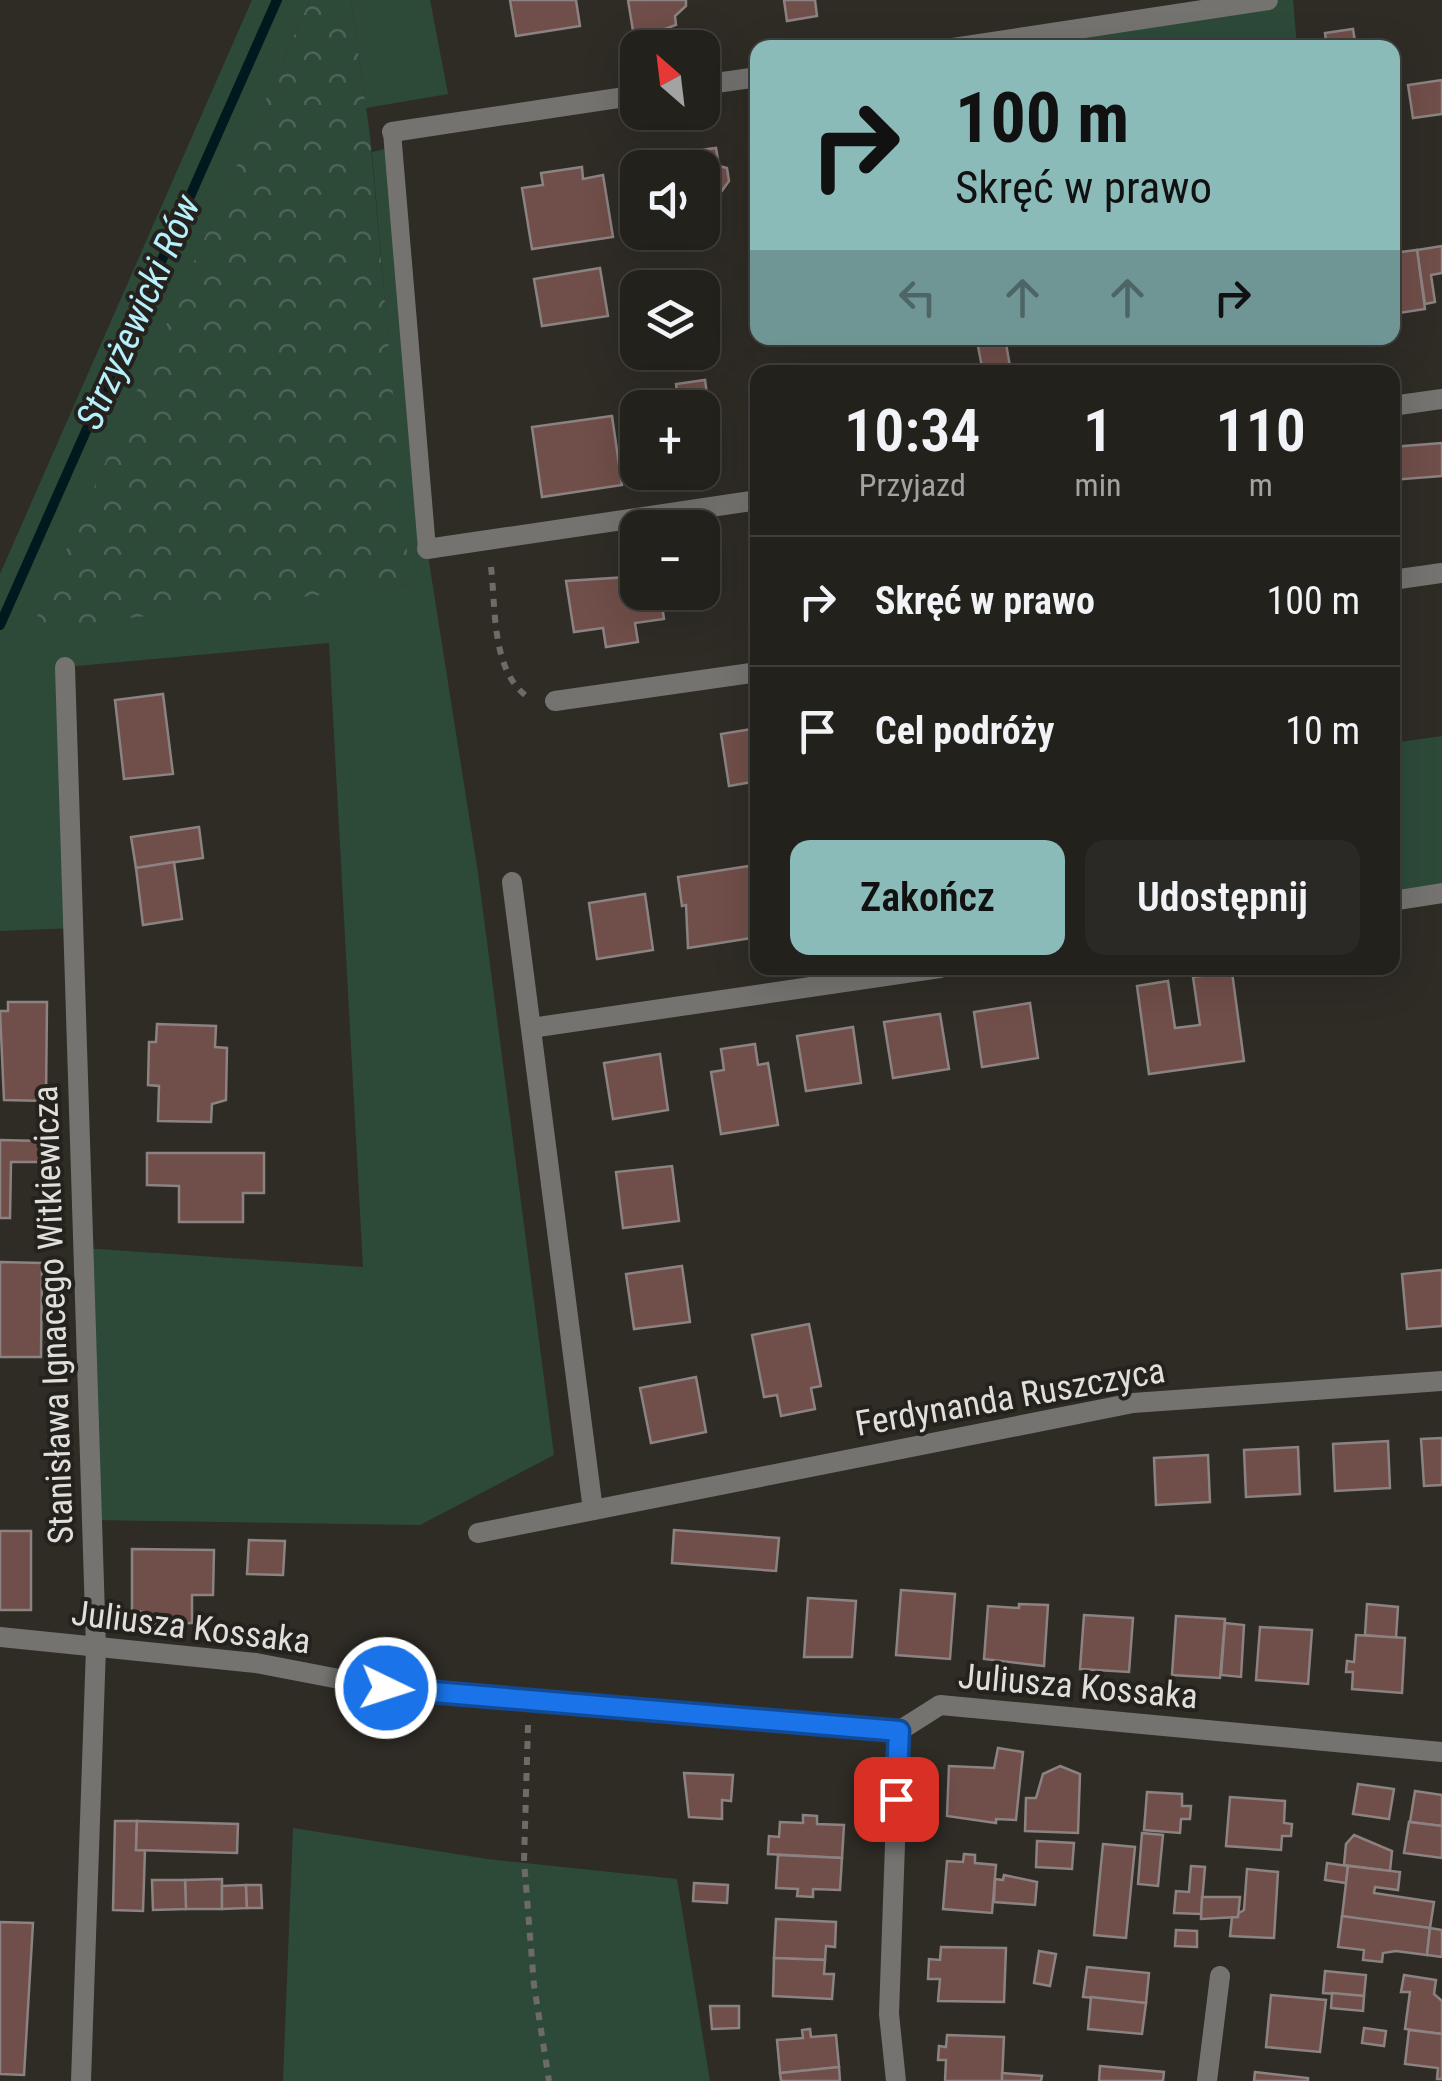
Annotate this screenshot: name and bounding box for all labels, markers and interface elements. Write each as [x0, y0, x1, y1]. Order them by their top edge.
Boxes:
north arrow [620, 30, 720, 130]
map controls [620, 30, 720, 610]
text: 100 m [955, 77, 1129, 159]
icon: right [790, 80, 920, 210]
button: sound [620, 150, 720, 250]
text: Skręć w prawo [955, 161, 1212, 214]
water label: Strzyżewicki Rów [67, 187, 210, 436]
button: layers [620, 270, 720, 370]
icon: left [890, 270, 945, 325]
icon: ahead [995, 270, 1050, 325]
icon: ahead [1100, 270, 1155, 325]
icon: right [1205, 270, 1260, 325]
button: + [620, 390, 720, 490]
text: 10:34 [844, 395, 981, 466]
text: 1 [1083, 395, 1113, 466]
text: 110 [1215, 395, 1306, 466]
text: Przyjazd [859, 466, 966, 504]
text: min [1075, 466, 1121, 504]
text: m [1249, 466, 1273, 504]
button: − [620, 510, 720, 610]
icon: right [790, 574, 845, 629]
text: Skręć w prawo [875, 579, 1095, 623]
text: 100 m [1266, 579, 1360, 623]
icon: arrive [790, 704, 845, 759]
text: Cel podróży [875, 709, 1054, 753]
text: 10 m [1285, 709, 1360, 753]
button: Zakończ [790, 840, 1065, 955]
button: Udostępnij [1085, 840, 1360, 955]
street label: Stanisława Ignacego Witkiewicza [25, 1085, 82, 1545]
street label: Ferdynanda Ruszczyca [852, 1350, 1168, 1445]
street label: Juliusza Kossaka [69, 1593, 313, 1662]
position arrow [334, 1636, 438, 1740]
street label: Juliusza Kossaka [956, 1656, 1199, 1717]
pin [854, 1757, 939, 1842]
icon: arrive [869, 1772, 924, 1827]

